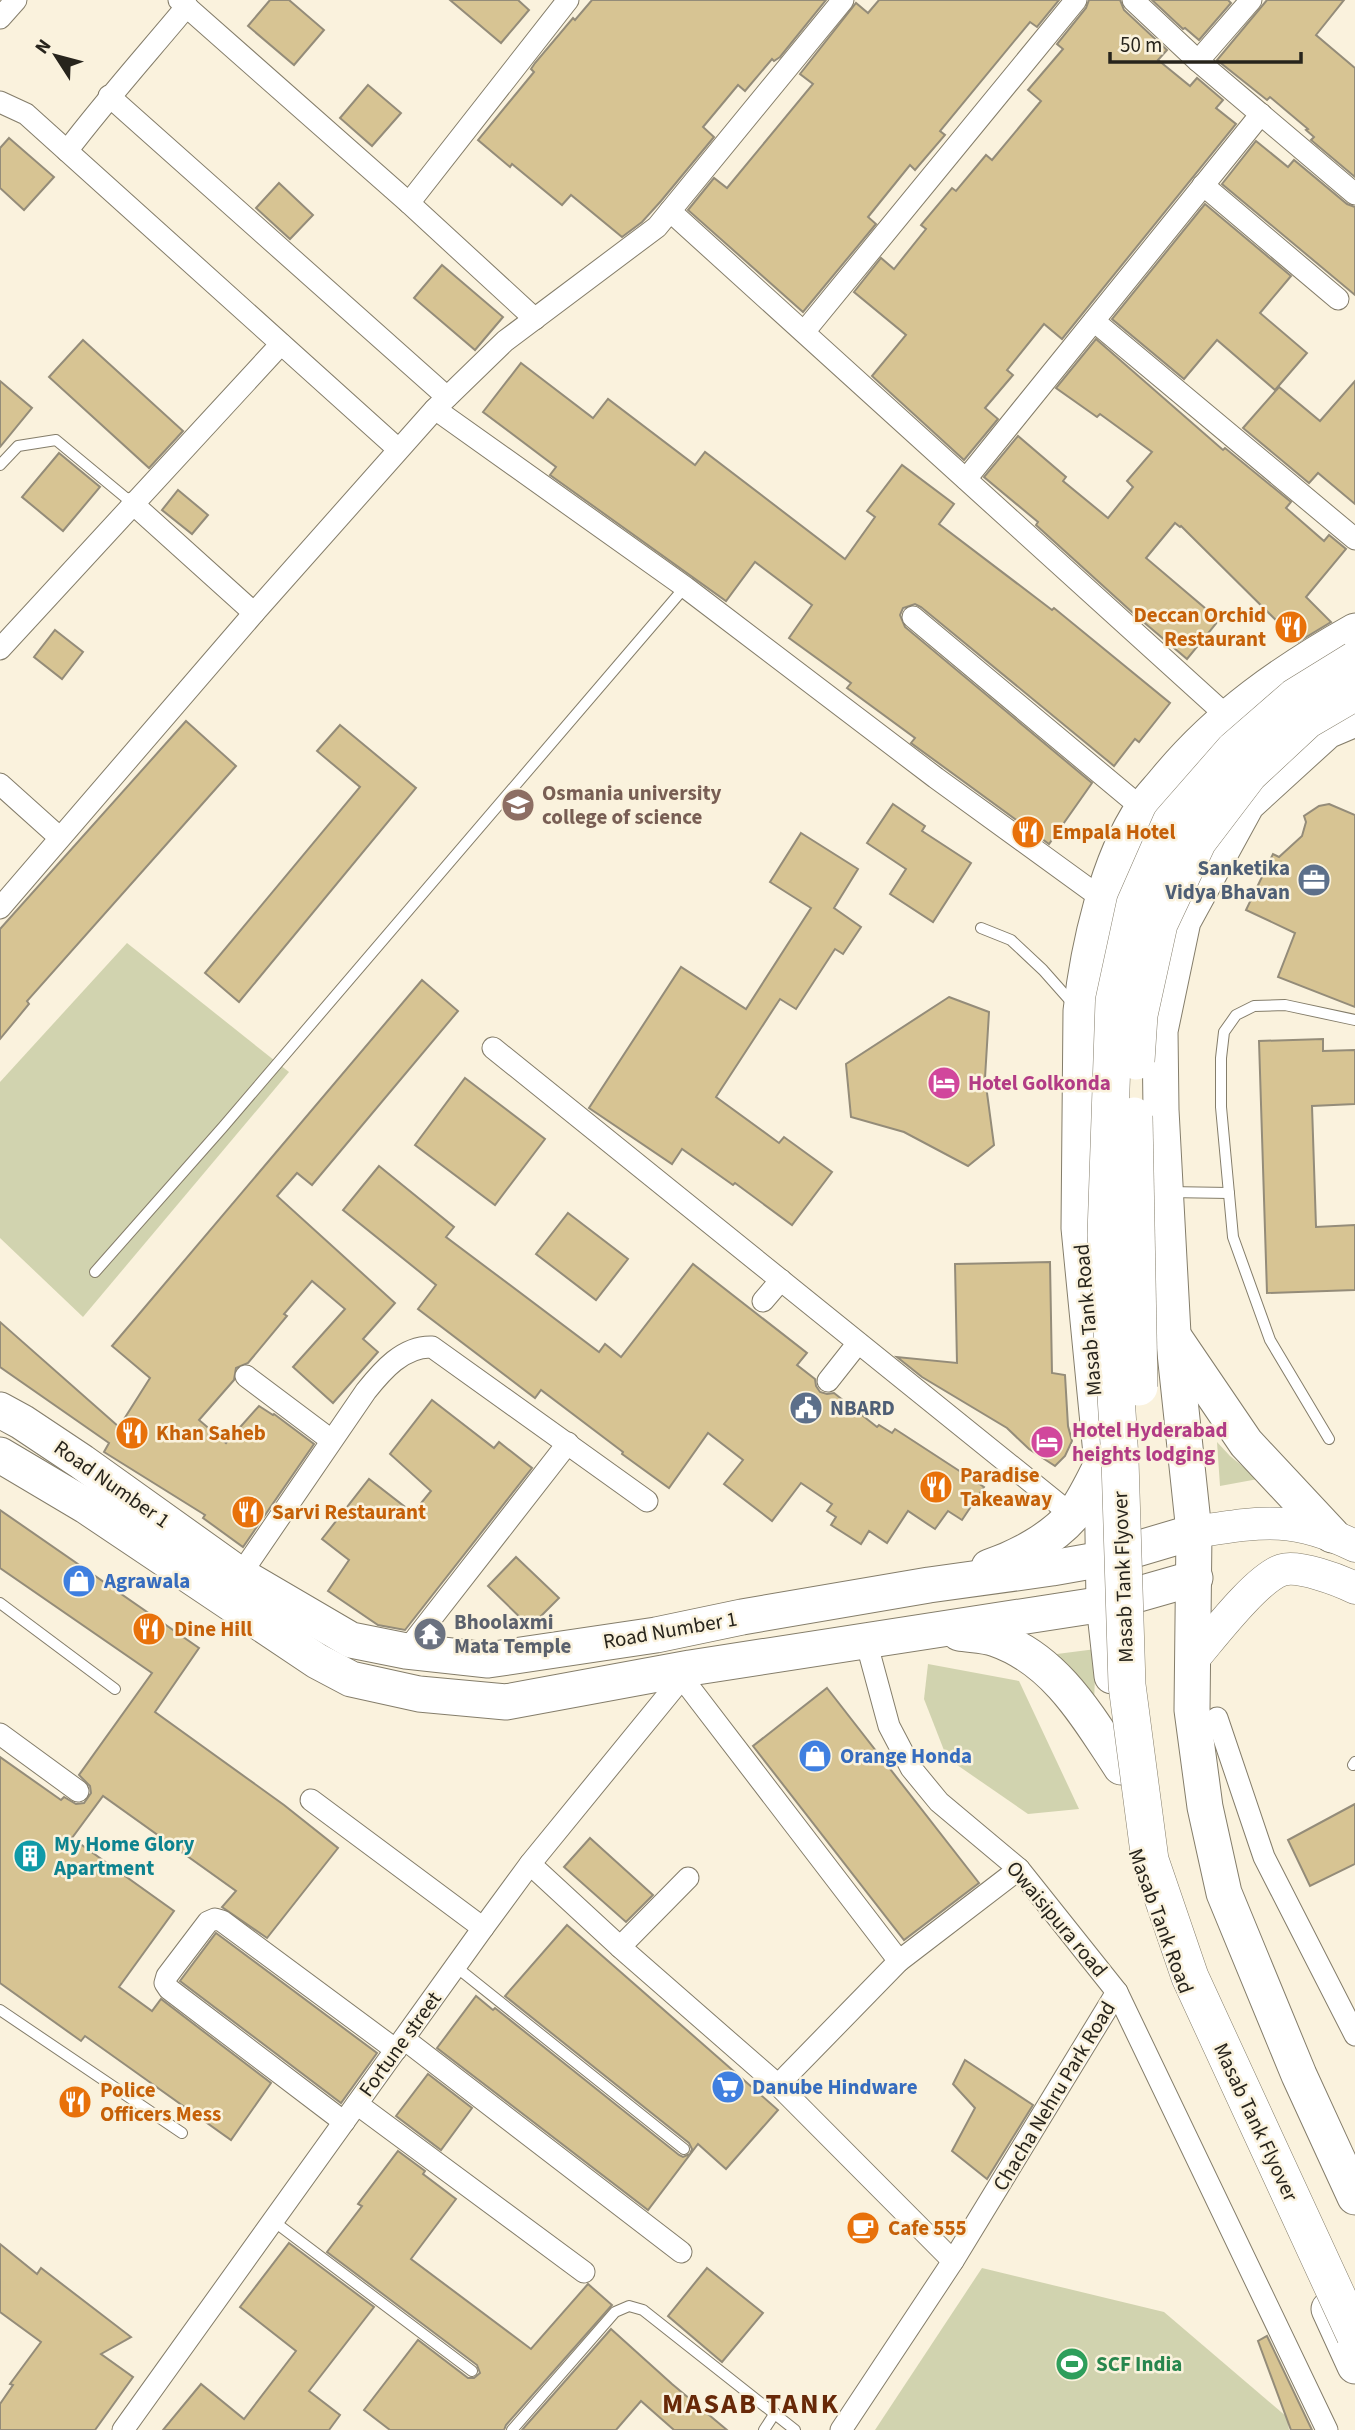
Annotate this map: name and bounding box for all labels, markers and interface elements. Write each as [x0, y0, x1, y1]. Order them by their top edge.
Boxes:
north arrow [21, 21, 91, 91]
scale bar [1110, 21, 1301, 65]
text: 50 m [1120, 30, 1162, 60]
text: N [29, 34, 58, 60]
place label: Deccan Orchid Restaurant [1133, 600, 1266, 654]
restaurant icon: Deccan Orchid Restaurant [1272, 608, 1310, 646]
place label: Osmania university college of science [542, 778, 722, 832]
school or university icon: Osmania university college of science [499, 786, 537, 824]
restaurant icon: Empala Hotel [1009, 813, 1047, 851]
place label: Empala Hotel [1052, 817, 1175, 847]
place label: Sanketika Vidya Bhavan [1164, 853, 1290, 907]
office icon: Sanketika Vidya Bhavan [1295, 861, 1333, 899]
hotel icon: Hotel Golkonda [925, 1064, 963, 1102]
place label: Hotel Golkonda [968, 1068, 1111, 1098]
street label: Masab Tank Road [1066, 1243, 1110, 1397]
public building icon: NBARD [787, 1389, 825, 1427]
place label: NBARD [830, 1393, 895, 1423]
restaurant icon: Khan Saheb [113, 1414, 151, 1452]
place label: Hotel Hyderabad heights lodging [1072, 1415, 1228, 1469]
place label: Khan Saheb [156, 1418, 266, 1448]
hotel icon: Hotel Hyderabad heights lodging [1028, 1423, 1066, 1461]
street label: Road Number 1 [48, 1433, 176, 1535]
place label: Paradise Takeaway [960, 1460, 1052, 1514]
restaurant icon: Paradise Takeaway [917, 1468, 955, 1506]
street label: Masab Tank Flyover [1105, 1490, 1141, 1663]
restaurant icon: Sarvi Restaurant [229, 1493, 267, 1531]
place label: Sarvi Restaurant [272, 1497, 426, 1527]
shop icon: Agrawala [60, 1562, 98, 1600]
place label: Agrawala [103, 1566, 190, 1596]
street label: Road Number 1 [601, 1603, 739, 1657]
place label: Bhoolaxmi Mata Temple [454, 1607, 572, 1661]
restaurant icon: Dine Hill [130, 1610, 168, 1648]
place label: Dine Hill [174, 1614, 252, 1644]
temple icon: Bhoolaxmi Mata Temple [411, 1615, 449, 1653]
shop icon: Orange Honda [796, 1737, 834, 1775]
place label: Orange Honda [840, 1741, 972, 1771]
place label: My Home Glory Apartment [53, 1829, 195, 1883]
building icon: My Home Glory Apartment [11, 1837, 49, 1875]
street label: Masab Tank Road [1121, 1844, 1201, 1998]
street label: Owaisipura road [999, 1854, 1115, 1984]
street label: Fortune street [352, 1985, 448, 2103]
street label: Chacha Nehru Park Road [985, 1995, 1123, 2197]
street label: Masab Tank Flyover [1206, 2038, 1306, 2207]
supermarket icon: Danube Hindware [709, 2068, 747, 2106]
place label: Danube Hindware [752, 2072, 918, 2102]
place label: Police Officers Mess [100, 2075, 221, 2129]
restaurant icon: Police Officers Mess [56, 2083, 94, 2121]
cafe icon: Cafe 555 [844, 2209, 882, 2247]
place label: Cafe 555 [888, 2213, 967, 2243]
sports icon: SCF India [1053, 2345, 1091, 2383]
place label: SCF India [1096, 2349, 1182, 2379]
district label: MASAB TANK [662, 2384, 840, 2424]

